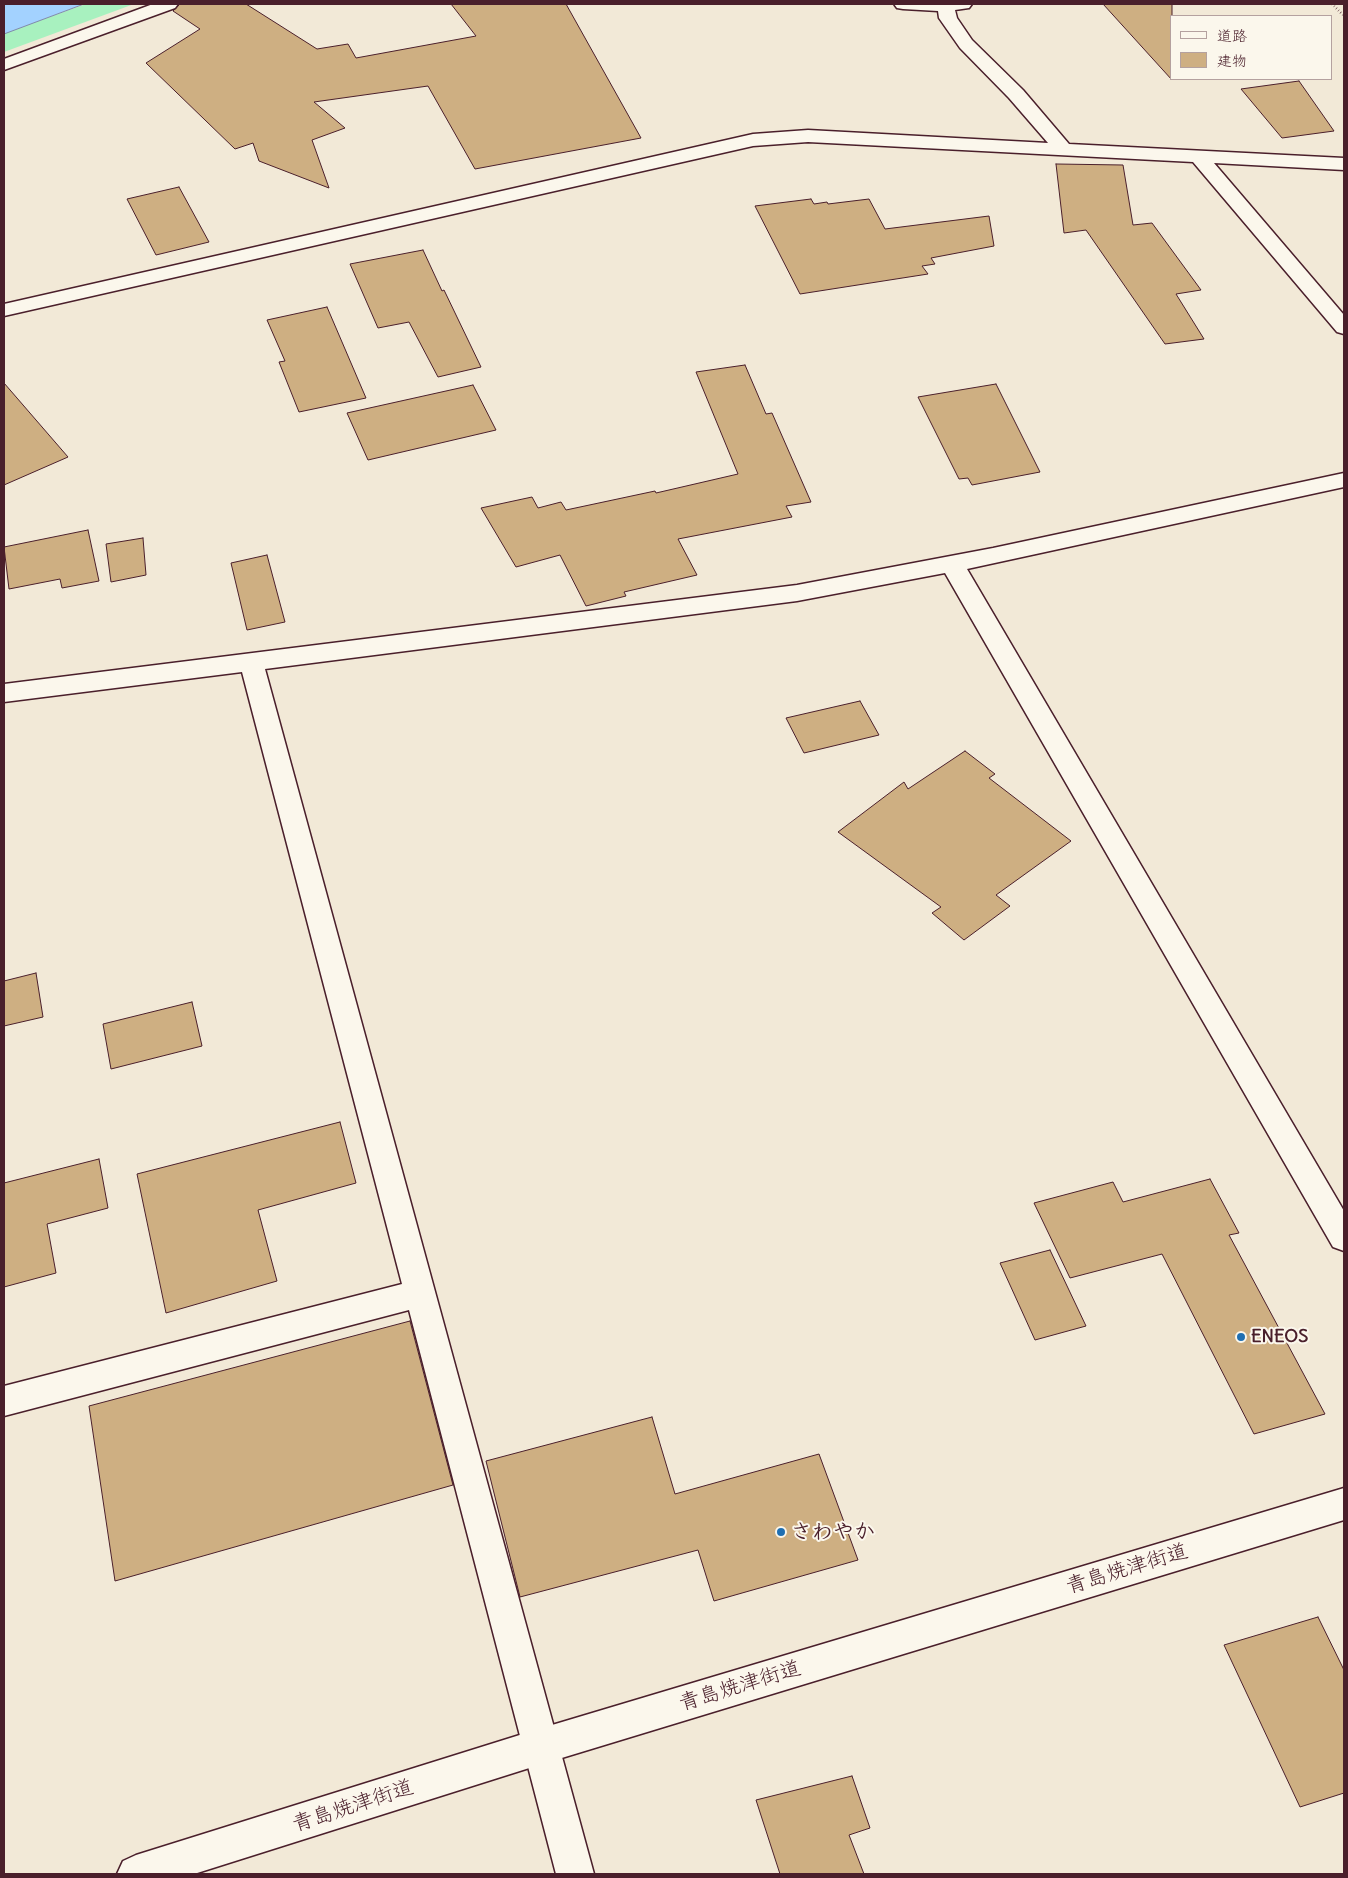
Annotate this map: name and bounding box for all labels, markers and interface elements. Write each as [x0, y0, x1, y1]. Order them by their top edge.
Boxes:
legend [1170, 15, 1333, 80]
text: 道路 [1217, 26, 1247, 45]
text: 建物 [1217, 51, 1247, 70]
place label: ENEOS [1251, 1326, 1308, 1348]
marker: ENEOS [1235, 1331, 1247, 1343]
place label: さわやか [791, 1519, 875, 1545]
marker: さわやか [775, 1526, 787, 1538]
street label: 青島焼津街道 [1063, 1539, 1191, 1599]
street label: 青島焼津街道 [676, 1656, 804, 1716]
street label: 青島焼津街道 [289, 1775, 417, 1837]

